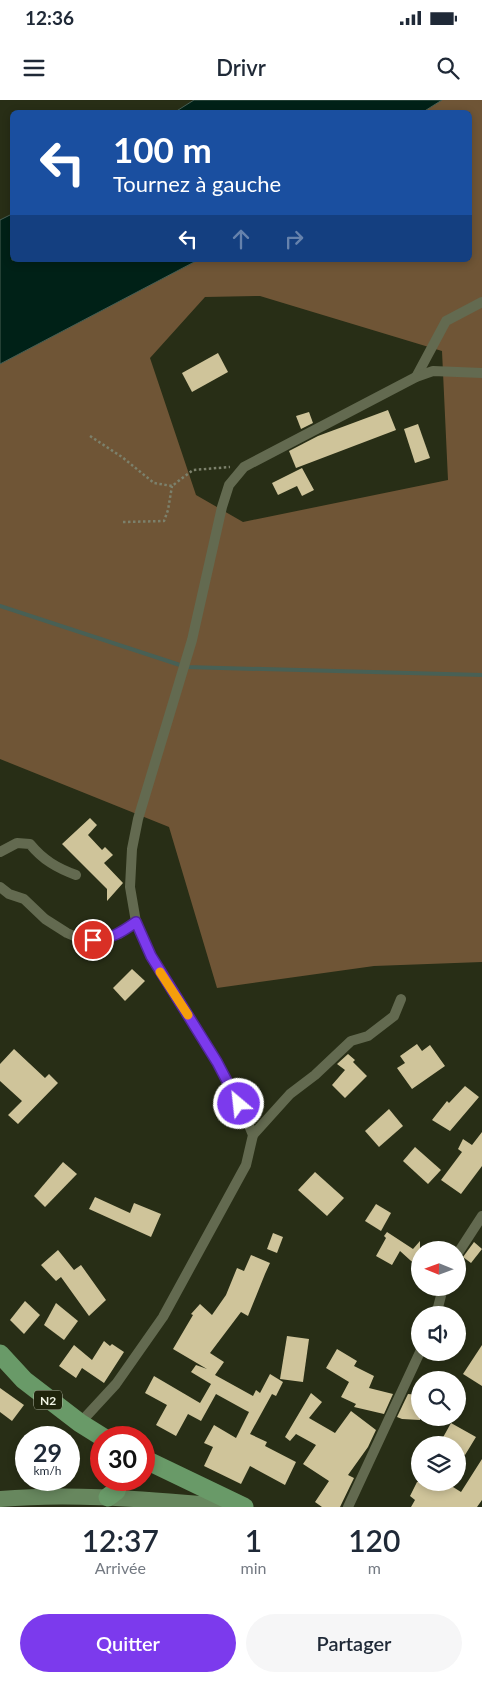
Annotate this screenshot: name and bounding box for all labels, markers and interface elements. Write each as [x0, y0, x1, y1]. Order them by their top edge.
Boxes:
text: 12:36 [25, 6, 74, 29]
icon: menu [20, 54, 48, 82]
text: Drivr [216, 54, 266, 81]
icon: search [434, 54, 462, 82]
text: 100 m [113, 128, 212, 170]
icon: left [30, 130, 95, 195]
text: Tournez à gauche [113, 170, 281, 197]
icon: left [174, 225, 202, 253]
icon: ahead [227, 225, 255, 253]
icon: right [280, 225, 308, 253]
pin [72, 919, 114, 961]
icon: arrive [79, 926, 107, 954]
position arrow [212, 1077, 264, 1129]
north arrow [411, 1241, 466, 1296]
map controls [411, 1241, 466, 1491]
button: sound [411, 1306, 466, 1361]
button: search [411, 1371, 466, 1426]
road number: N2 [34, 1390, 62, 1410]
speed limit sign: 30 [90, 1426, 155, 1491]
button: layers [411, 1436, 466, 1491]
text: 29 [33, 1437, 62, 1467]
text: km/h [33, 1463, 62, 1478]
text: 12:37 [82, 1522, 159, 1558]
text: 1 [245, 1522, 262, 1558]
text: 120 [348, 1522, 400, 1558]
text: Arrivée [95, 1558, 146, 1577]
text: min [241, 1558, 266, 1577]
text: m [368, 1558, 381, 1577]
button: Quitter [20, 1614, 236, 1672]
button: Partager [246, 1614, 462, 1672]

